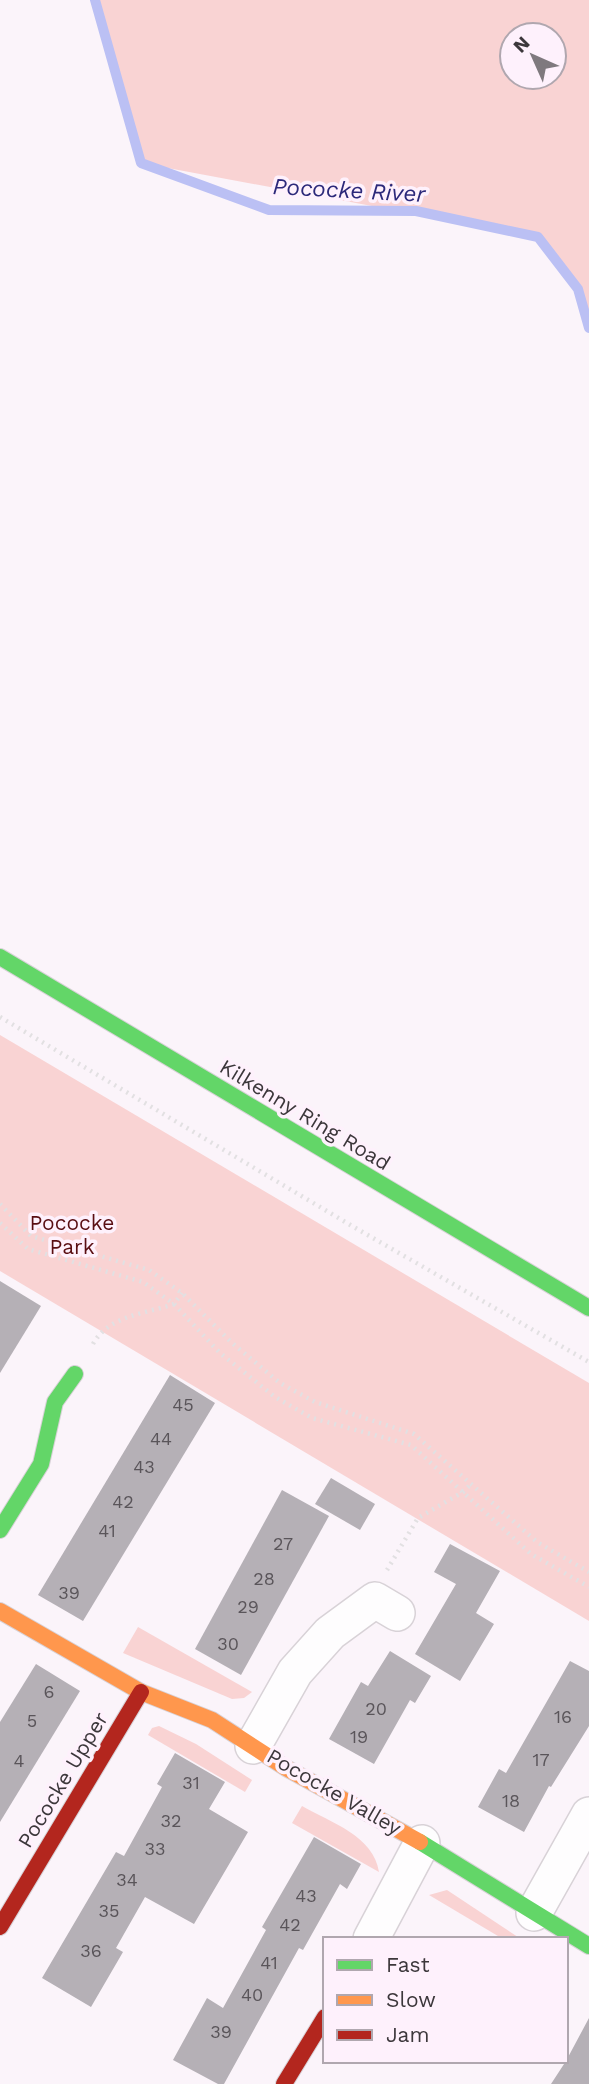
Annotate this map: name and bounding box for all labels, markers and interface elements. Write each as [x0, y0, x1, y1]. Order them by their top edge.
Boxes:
north arrow [498, 21, 568, 91]
text: N [508, 31, 534, 57]
water label: Pococke River [272, 173, 427, 208]
street label: Kilkenny Ring Road [215, 1054, 395, 1175]
park label: Pococke Park [30, 1210, 115, 1259]
house number: 45 [172, 1394, 194, 1415]
house number: 44 [150, 1428, 172, 1449]
house number: 43 [133, 1456, 155, 1477]
house number: 42 [112, 1491, 134, 1512]
house number: 41 [98, 1520, 116, 1541]
house number: 27 [273, 1533, 293, 1554]
house number: 28 [253, 1568, 275, 1589]
house number: 39 [58, 1582, 80, 1603]
house number: 29 [237, 1596, 259, 1617]
house number: 30 [217, 1633, 239, 1654]
house number: 6 [44, 1681, 54, 1702]
house number: 20 [365, 1698, 387, 1719]
house number: 16 [554, 1706, 572, 1727]
street label: Pococke Upper [12, 1707, 113, 1852]
house number: 5 [27, 1710, 37, 1731]
house number: 19 [350, 1726, 368, 1747]
street label: Pococke Valley [263, 1743, 406, 1840]
house number: 17 [532, 1749, 550, 1770]
house number: 4 [14, 1750, 25, 1771]
house number: 31 [182, 1772, 200, 1793]
house number: 18 [502, 1790, 520, 1811]
house number: 32 [161, 1810, 182, 1831]
house number: 33 [145, 1838, 166, 1859]
house number: 34 [116, 1869, 138, 1890]
house number: 43 [295, 1885, 317, 1906]
house number: 35 [99, 1900, 119, 1921]
house number: 42 [279, 1914, 301, 1935]
legend [323, 1937, 568, 2063]
house number: 36 [80, 1940, 102, 1961]
house number: 41 [260, 1952, 278, 1973]
text: Fast [386, 1952, 430, 1977]
house number: 40 [241, 1984, 263, 2005]
text: Slow [386, 1987, 436, 2012]
house number: 39 [210, 2021, 232, 2042]
text: Jam [386, 2022, 429, 2047]

